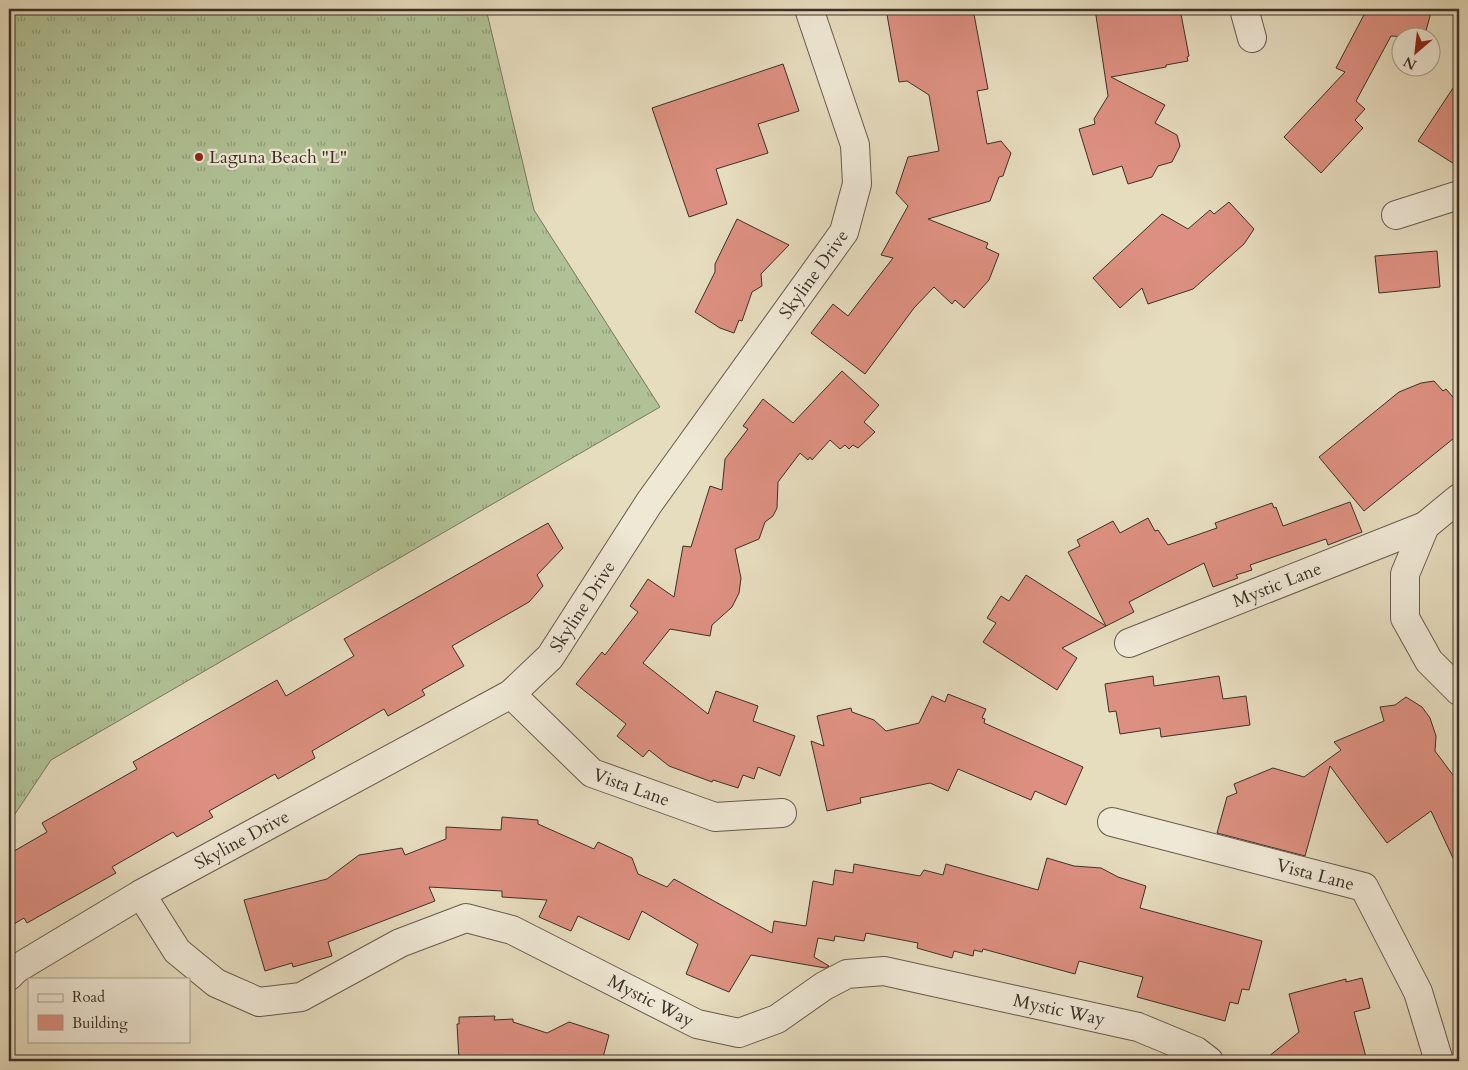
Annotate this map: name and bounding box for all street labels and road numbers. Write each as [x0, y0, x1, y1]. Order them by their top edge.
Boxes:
street label: Skyline Drive [773, 225, 855, 324]
street label: Skyline Drive [544, 556, 622, 658]
street label: Mystic Lane [1229, 556, 1325, 614]
street label: Vista Lane [589, 762, 673, 813]
street label: Skyline Drive [190, 804, 294, 876]
street label: Vista Lane [1273, 853, 1357, 897]
street label: Mystic Way [603, 969, 699, 1034]
street label: Mystic Way [1011, 988, 1108, 1033]

